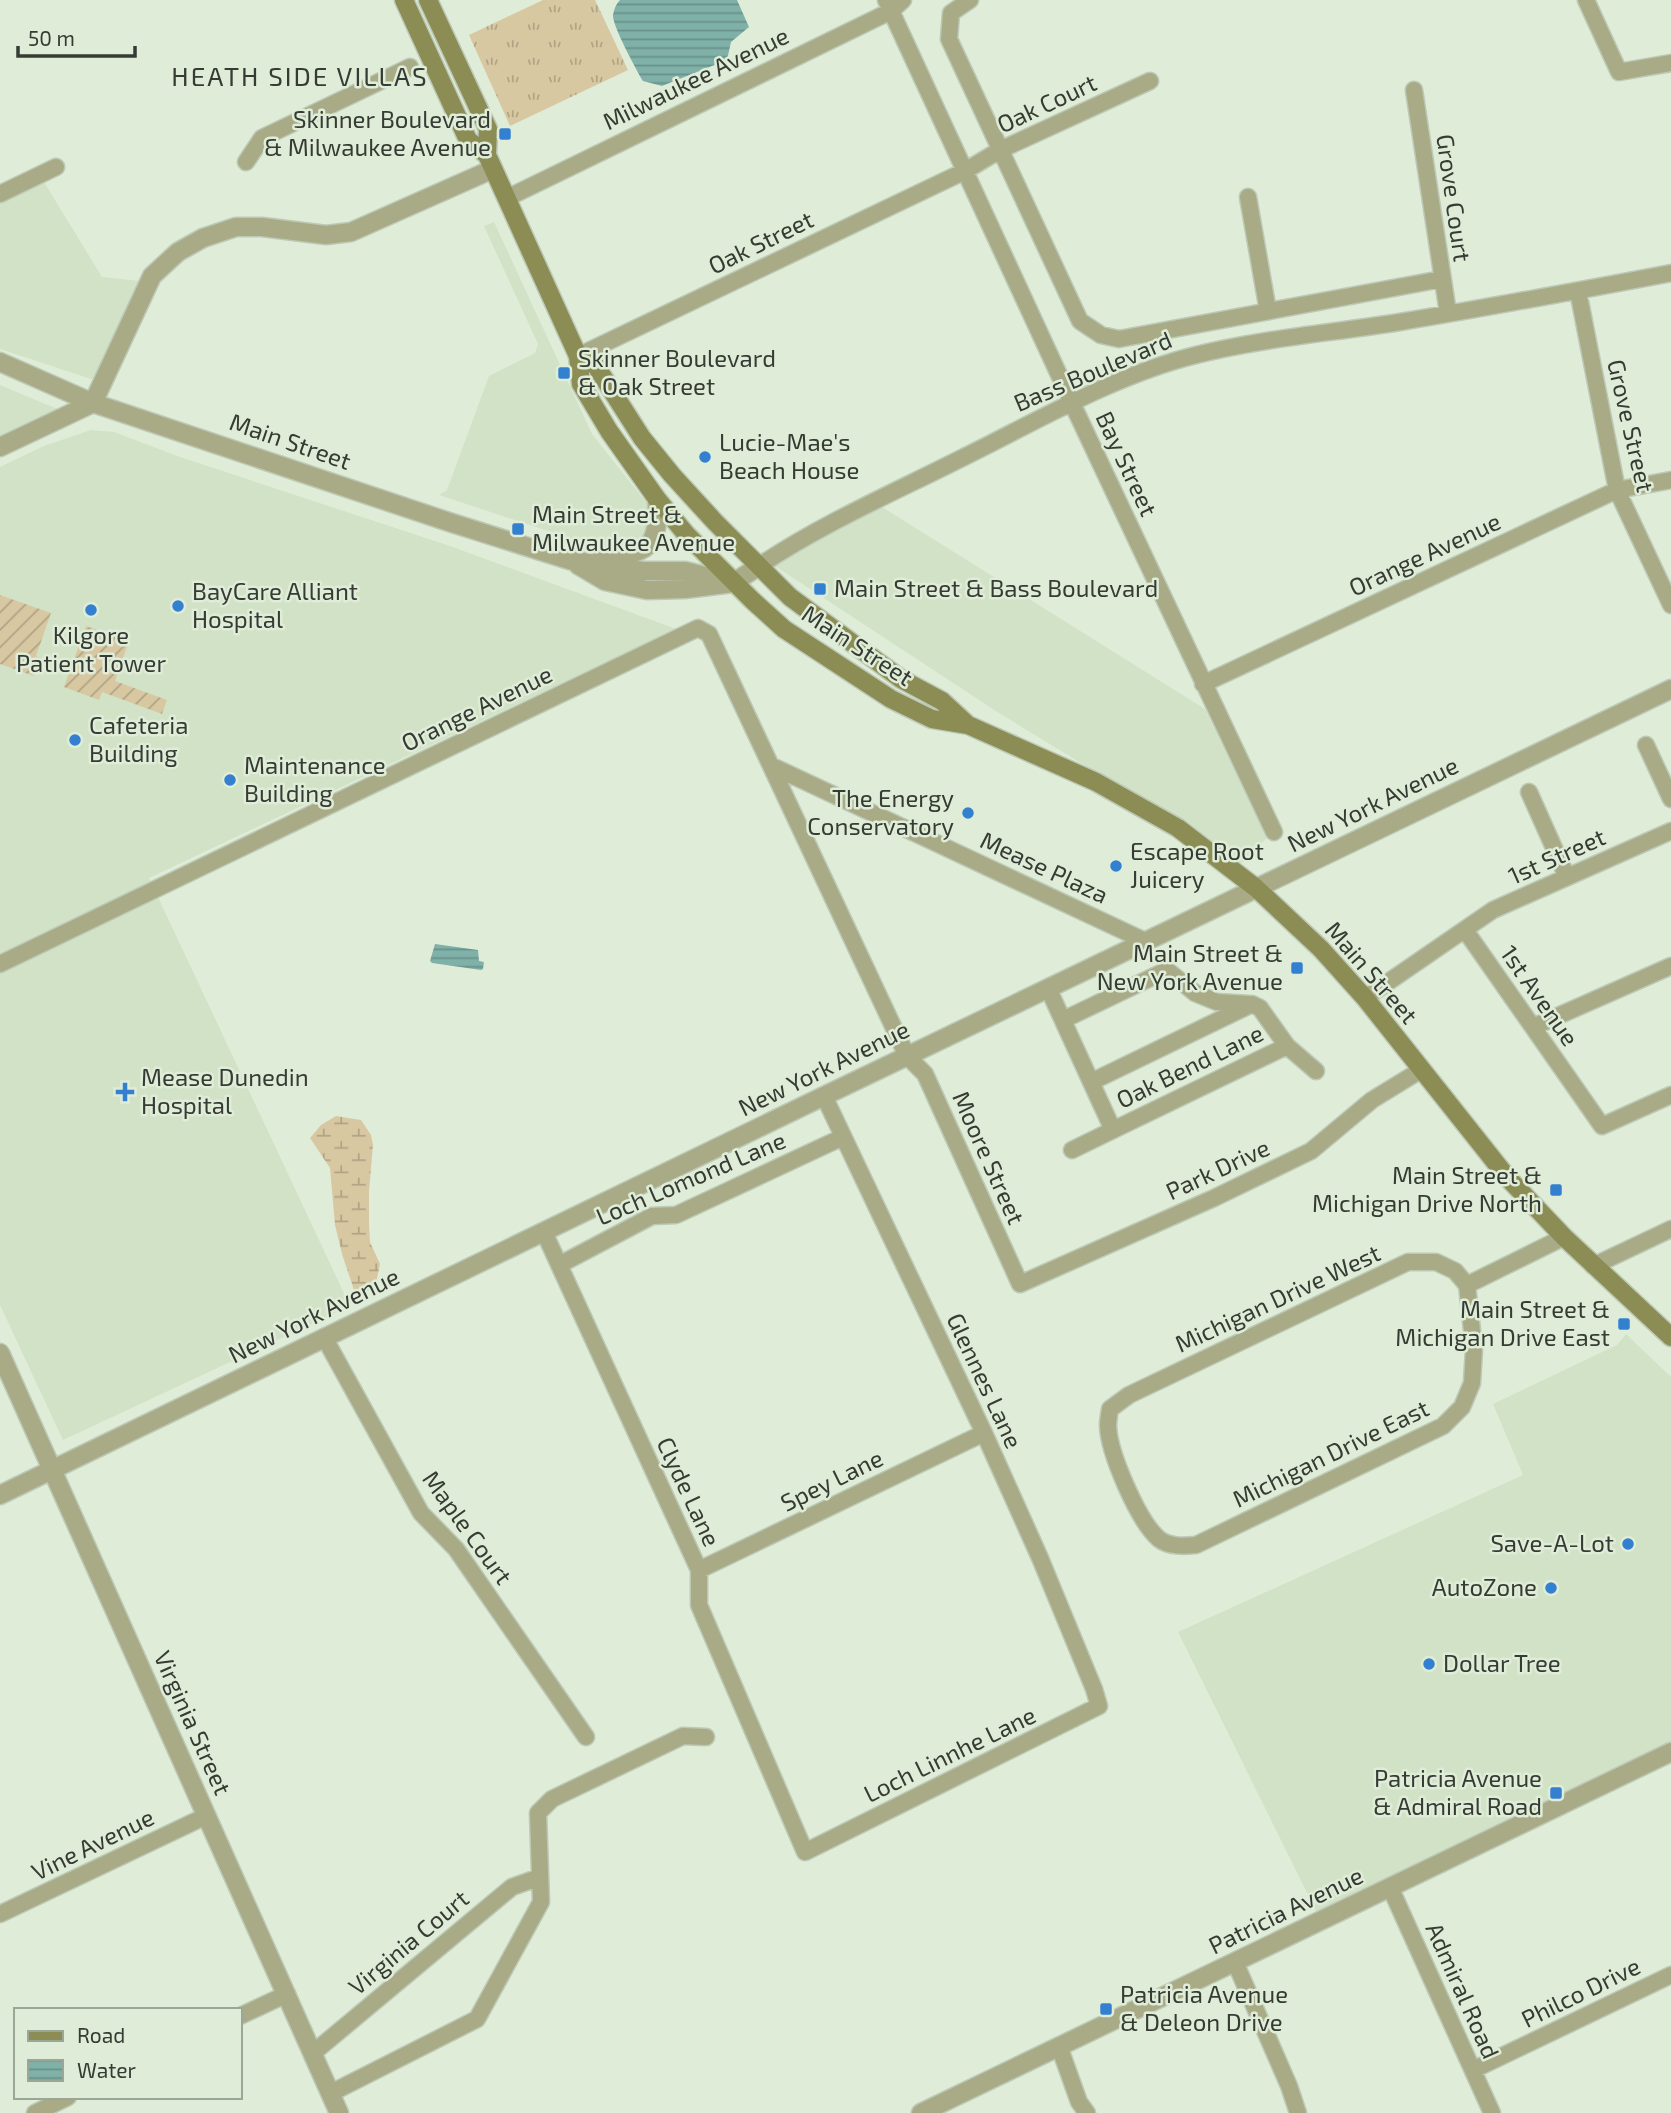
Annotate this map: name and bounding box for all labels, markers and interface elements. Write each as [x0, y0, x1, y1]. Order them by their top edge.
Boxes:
scale bar [18, 14, 135, 58]
street label: Milwaukee Avenue [598, 20, 793, 135]
text: 50 m [28, 25, 75, 50]
district label: HEATH SIDE VILLAS [171, 60, 429, 91]
street label: Oak Court [992, 67, 1101, 138]
place label: Skinner Boulevard & Milwaukee Avenue [264, 104, 491, 161]
marker: Skinner Boulevard & Milwaukee Avenue [497, 126, 513, 142]
street label: Grove Court [1431, 132, 1478, 263]
street label: Oak Street [703, 204, 818, 280]
street label: Bass Boulevard [1009, 324, 1176, 417]
place label: Skinner Boulevard & Oak Street [578, 343, 776, 400]
street label: Grove Street [1602, 356, 1661, 495]
marker: Skinner Boulevard & Oak Street [556, 365, 572, 381]
street label: Main Street [226, 406, 355, 475]
street label: Bay Street [1090, 406, 1164, 520]
place label: Lucie-Mae's Beach House [719, 427, 859, 484]
marker: Lucie-Mae's Beach House [697, 449, 713, 465]
place label: Main Street & Milwaukee Avenue [532, 499, 735, 556]
street label: Orange Avenue [1344, 506, 1505, 601]
marker: Main Street & Milwaukee Avenue [510, 521, 526, 537]
place label: Main Street & Bass Boulevard [834, 573, 1158, 602]
place label: BayCare Alliant Hospital [192, 576, 358, 633]
marker: Main Street & Bass Boulevard [812, 581, 828, 597]
marker: BayCare Alliant Hospital [170, 598, 186, 614]
street label: Main Street [797, 598, 919, 691]
marker: Kilgore Patient Tower [83, 602, 99, 618]
place label: Kilgore Patient Tower [16, 620, 166, 677]
street label: Orange Avenue [396, 659, 556, 757]
place label: Cafeteria Building [89, 710, 188, 767]
marker: Cafeteria Building [67, 732, 83, 748]
place label: Maintenance Building [244, 750, 386, 807]
street label: New York Avenue [1282, 750, 1462, 858]
marker: Maintenance Building [222, 772, 238, 788]
place label: The Energy Conservatory [807, 783, 954, 840]
marker: The Energy Conservatory [960, 805, 976, 821]
street label: 1st Street [1503, 821, 1609, 890]
street label: Mease Plaza [976, 824, 1113, 909]
place label: Escape Root Juicery [1130, 836, 1264, 893]
marker: Escape Root Juicery [1108, 858, 1124, 874]
street label: Main Street [1320, 915, 1424, 1029]
place label: Main Street & New York Avenue [1097, 938, 1283, 995]
street label: 1st Avenue [1495, 939, 1585, 1051]
marker: Main Street & New York Avenue [1289, 960, 1305, 976]
street label: New York Avenue [733, 1014, 913, 1122]
street label: Oak Bend Lane [1111, 1018, 1267, 1114]
place label: Mease Dunedin Hospital [141, 1062, 309, 1119]
marker: Mease Dunedin Hospital [115, 1082, 135, 1102]
street label: Moore Street [947, 1086, 1032, 1228]
street label: Loch Lomond Lane [591, 1125, 789, 1231]
street label: Park Drive [1161, 1132, 1274, 1205]
place label: Main Street & Michigan Drive North [1312, 1160, 1542, 1217]
marker: Main Street & Michigan Drive North [1548, 1182, 1564, 1198]
street label: Michigan Drive West [1170, 1237, 1385, 1358]
street label: New York Avenue [223, 1261, 403, 1369]
place label: Main Street & Michigan Drive East [1395, 1294, 1610, 1351]
street label: Glennes Lane [941, 1308, 1029, 1453]
marker: Main Street & Michigan Drive East [1616, 1316, 1632, 1332]
street label: Michigan Drive East [1228, 1393, 1433, 1513]
street label: Clyde Lane [651, 1432, 727, 1551]
street label: Spey Lane [776, 1442, 887, 1517]
street label: Maple Court [417, 1465, 519, 1590]
place label: Save-A-Lot [1490, 1528, 1614, 1557]
marker: Save-A-Lot [1620, 1536, 1636, 1552]
place label: AutoZone [1432, 1572, 1537, 1601]
marker: AutoZone [1543, 1580, 1559, 1596]
street label: Virginia Street [149, 1646, 238, 1799]
place label: Dollar Tree [1443, 1648, 1561, 1677]
marker: Dollar Tree [1421, 1656, 1437, 1672]
street label: Loch Linnhe Lane [859, 1699, 1040, 1808]
place label: Patricia Avenue & Admiral Road [1373, 1763, 1542, 1820]
marker: Patricia Avenue & Admiral Road [1548, 1785, 1564, 1801]
street label: Vine Avenue [26, 1802, 158, 1886]
street label: Patricia Avenue [1203, 1860, 1367, 1960]
street label: Virginia Court [342, 1883, 474, 2000]
street label: Admiral Road [1421, 1918, 1506, 2063]
street label: Philco Drive [1516, 1950, 1645, 2033]
place label: Patricia Avenue & Deleon Drive [1120, 1979, 1288, 2036]
marker: Patricia Avenue & Deleon Drive [1098, 2001, 1114, 2017]
legend [14, 2008, 242, 2099]
text: Road [77, 2022, 125, 2047]
text: Water [77, 2057, 136, 2082]

